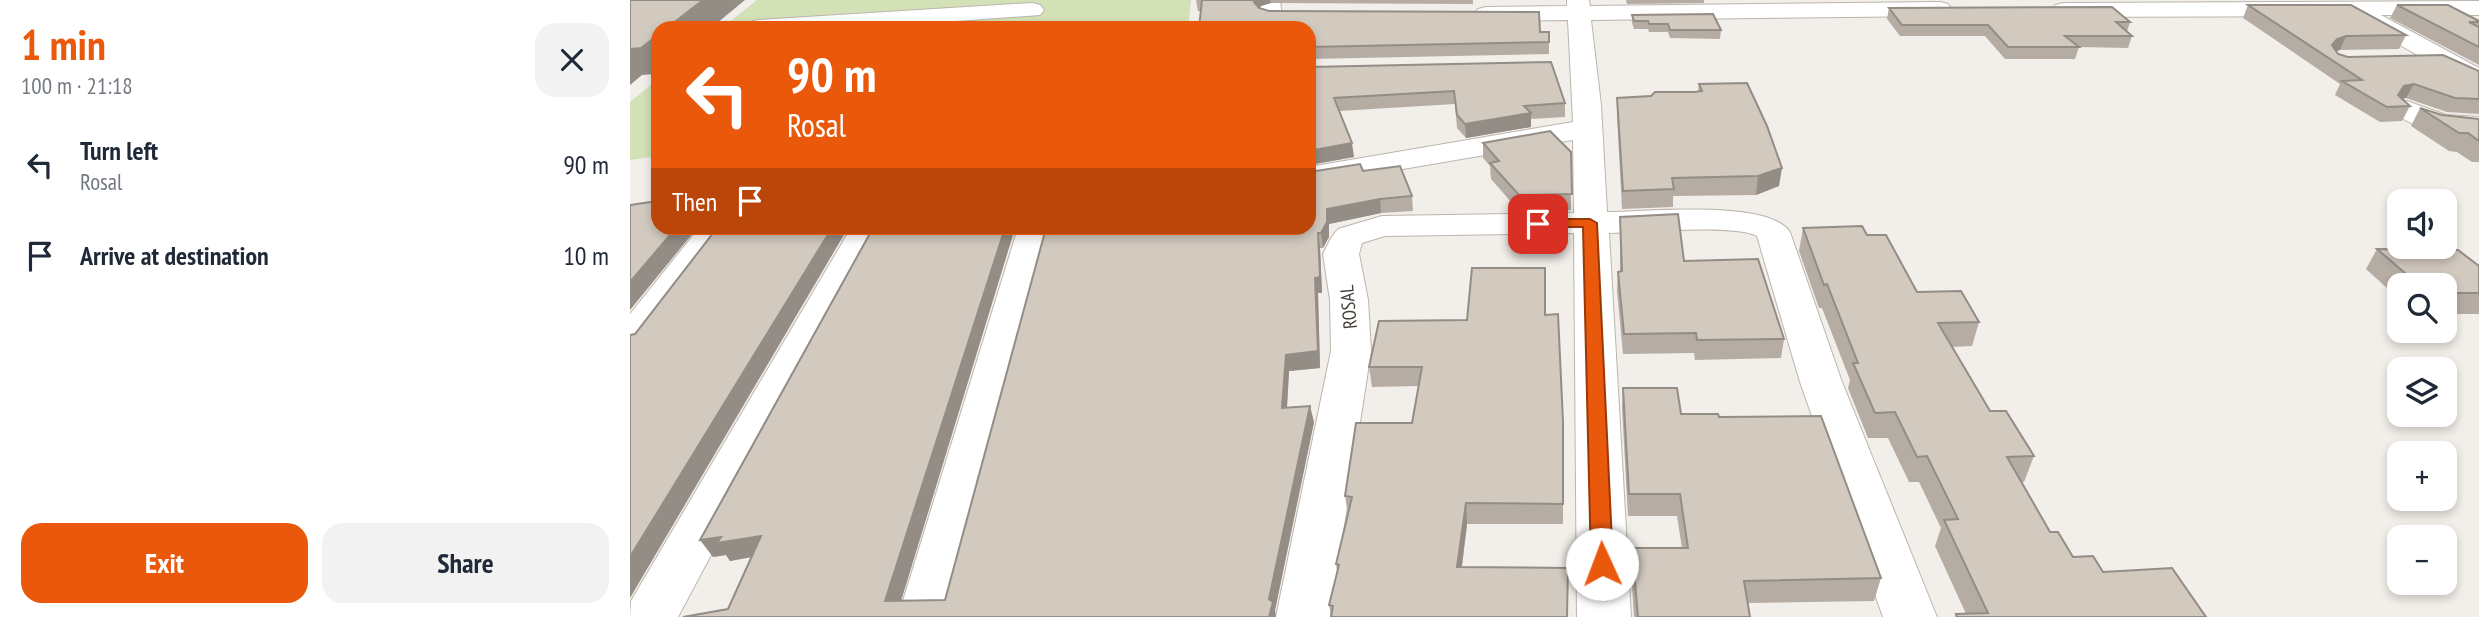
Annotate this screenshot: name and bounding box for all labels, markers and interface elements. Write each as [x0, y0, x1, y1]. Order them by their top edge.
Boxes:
text: 1 min [21, 17, 106, 72]
button: close [535, 23, 609, 97]
text: 90 m [787, 42, 876, 106]
icon: left [672, 49, 763, 140]
text: 100 m · 21:18 [21, 71, 133, 100]
text: Rosal [787, 104, 846, 146]
text: Turn left [80, 134, 158, 167]
icon: left [21, 146, 59, 184]
text: 90 m [563, 148, 609, 181]
text: Rosal [80, 167, 122, 196]
icon: arrive [731, 182, 769, 220]
text: Then [672, 185, 717, 218]
map controls [2387, 189, 2457, 595]
button: sound [2387, 189, 2457, 259]
pin [1508, 194, 1568, 254]
icon: arrive [1519, 205, 1557, 243]
icon: arrive [21, 237, 59, 275]
text: Arrive at destination [80, 239, 269, 272]
text: 10 m [563, 239, 609, 272]
button: search [2387, 273, 2457, 343]
street label: ROSAL [1334, 284, 1362, 330]
button: layers [2387, 357, 2457, 427]
button: + [2387, 441, 2457, 511]
button: Exit [21, 523, 308, 603]
button: Share [322, 523, 609, 603]
button: − [2387, 525, 2457, 595]
position arrow [1565, 527, 1639, 601]

